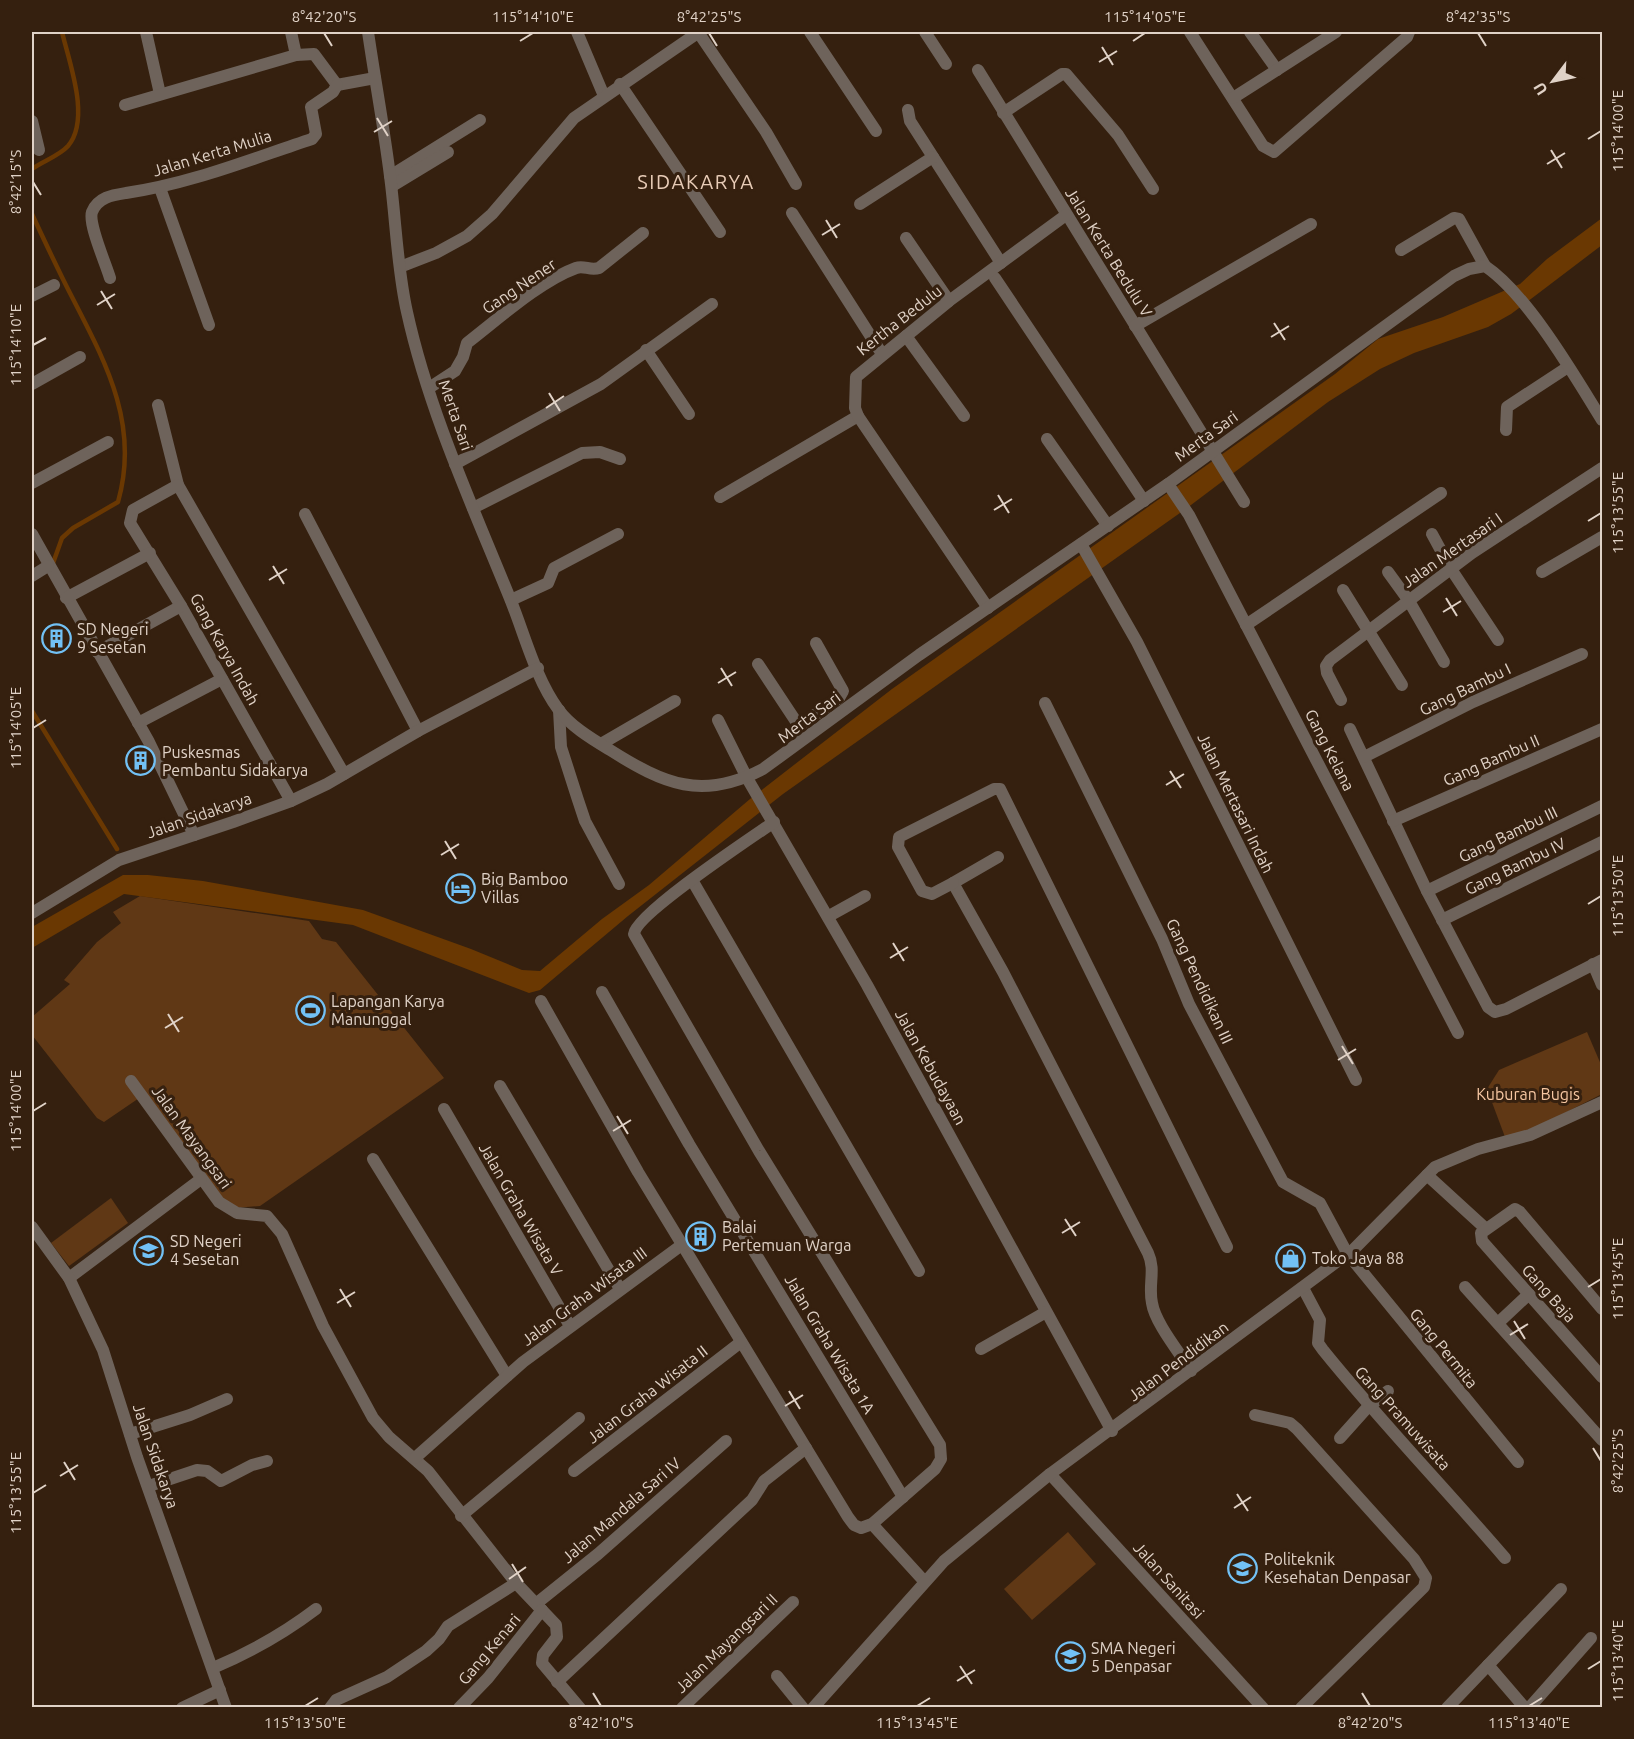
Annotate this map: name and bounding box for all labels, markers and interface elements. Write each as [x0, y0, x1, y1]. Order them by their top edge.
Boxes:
text: 8°42'20"S [292, 8, 356, 25]
text: 115°14'10"E [492, 8, 574, 25]
text: 8°42'25"S [677, 8, 741, 25]
text: 115°14'05"E [1104, 8, 1186, 25]
text: 8°42'35"S [1446, 8, 1510, 25]
north arrow [1523, 51, 1583, 111]
text: U [1530, 79, 1551, 98]
text: 115°14'00"E [1609, 90, 1626, 172]
street label: Jalan Kerta Mulia [150, 126, 274, 180]
text: 8°42'15"S [7, 150, 24, 214]
district label: SIDAKARYA [637, 170, 755, 193]
street label: Jalan Kerta Bedulu V [1062, 184, 1156, 320]
street label: Gang Nener [479, 255, 559, 317]
street label: Kertha Bedulu [853, 281, 945, 359]
text: 115°14'10"E [7, 304, 24, 386]
street label: Merta Sari [436, 377, 476, 453]
street label: Merta Sari [1171, 407, 1241, 465]
text: 115°13'55"E [1609, 472, 1626, 554]
street label: Jalan Mertasari I [1399, 509, 1505, 591]
street label: Gang Karya Indah [187, 590, 263, 708]
place label: SD Negeri 9 Sesetan [77, 620, 149, 656]
building icon: SD Negeri 9 Sesetan [40, 622, 72, 654]
street label: Gang Bambu I [1416, 659, 1514, 719]
text: 115°14'05"E [7, 687, 24, 769]
street label: Merta Sari [774, 688, 844, 746]
street label: Gang Kelana [1302, 706, 1358, 794]
street label: Jalan Mertasari Indah [1194, 730, 1278, 876]
street label: Gang Bambu II [1440, 731, 1542, 789]
place label: Puskesmas Pembantu Sidakarya [162, 743, 308, 779]
building icon: Puskesmas Pembantu Sidakarya [125, 745, 157, 777]
street label: Jalan Sidakarya [144, 789, 254, 841]
street label: Gang Bambu III [1456, 802, 1560, 866]
street label: Gang Bambu IV [1462, 834, 1568, 898]
text: 115°13'50"E [1609, 855, 1626, 937]
place label: Big Bamboo Villas [481, 870, 568, 906]
hotel icon: Big Bamboo Villas [444, 872, 476, 904]
street label: Gang Pendidikan III [1163, 916, 1237, 1046]
place label: Lapangan Karya Manunggal [331, 992, 445, 1028]
sports icon: Lapangan Karya Manunggal [294, 994, 326, 1026]
street label: Jalan Kebudayaan [892, 1006, 970, 1128]
text: 115°14'00"E [7, 1070, 24, 1152]
street label: Jalan Mayangsari [149, 1082, 235, 1192]
park label: Kuburan Bugis [1476, 1085, 1580, 1103]
street label: Jalan Graha Wisata V [476, 1140, 566, 1278]
place label: Balai Pertemuan Warga [722, 1218, 851, 1254]
building icon: Balai Pertemuan Warga [685, 1220, 717, 1252]
place label: SD Negeri 4 Sesetan [170, 1232, 242, 1268]
school or university icon: SD Negeri 4 Sesetan [133, 1234, 165, 1266]
text: 115°13'45"E [1609, 1238, 1626, 1320]
shop icon: Toko Jaya 88 [1275, 1242, 1307, 1274]
street label: Jalan Graha Wisata III [518, 1243, 650, 1349]
place label: Toko Jaya 88 [1312, 1249, 1404, 1267]
street label: Gang Baja [1518, 1260, 1580, 1326]
street label: Jalan Graha Wisata 1A [781, 1271, 879, 1417]
street label: Gang Permita [1406, 1305, 1482, 1391]
street label: Jalan Pendidikan [1124, 1318, 1232, 1404]
street label: Jalan Graha Wisata II [583, 1341, 711, 1447]
street label: Gang Pramuwisata [1352, 1362, 1454, 1474]
street label: Jalan Sidakarya [130, 1401, 182, 1511]
text: 8°42'25"S [1609, 1429, 1626, 1493]
text: 115°13'55"E [7, 1452, 24, 1534]
street label: Jalan Mandala Sari IV [558, 1454, 684, 1566]
street label: Jalan Sanitasi [1130, 1538, 1208, 1622]
place label: Politeknik Kesehatan Denpasar [1264, 1550, 1411, 1586]
school or university icon: Politeknik Kesehatan Denpasar [1227, 1552, 1259, 1584]
street label: Jalan Mayangsari II [671, 1590, 781, 1696]
street label: Gang Kenari [454, 1610, 524, 1688]
text: 115°13'40"E [1609, 1620, 1626, 1702]
place label: SMA Negeri 5 Denpasar [1091, 1639, 1176, 1675]
school or university icon: SMA Negeri 5 Denpasar [1054, 1641, 1086, 1673]
text: 115°13'50"E [264, 1714, 346, 1731]
text: 8°42'10"S [569, 1714, 633, 1731]
text: 115°13'45"E [876, 1714, 958, 1731]
text: 8°42'20"S [1338, 1714, 1402, 1731]
text: 115°13'40"E [1488, 1714, 1570, 1731]

